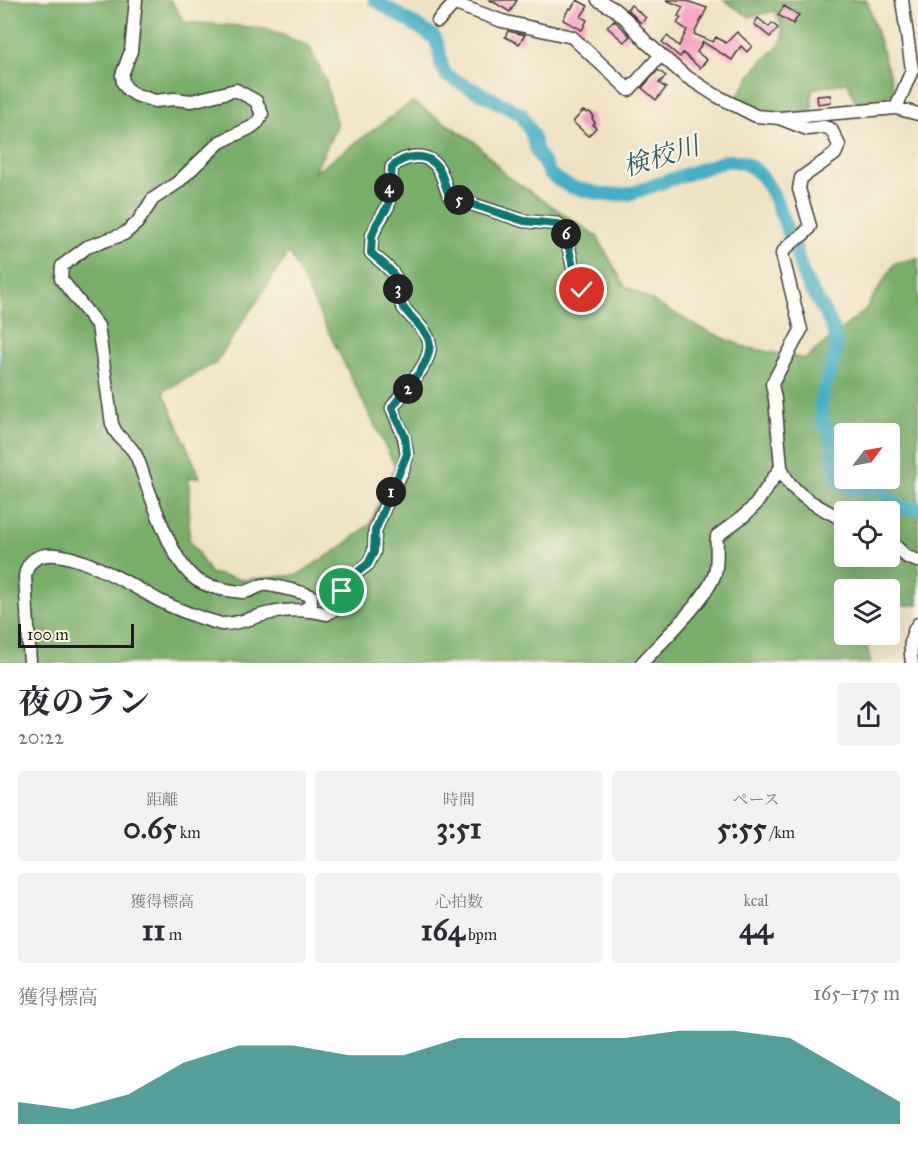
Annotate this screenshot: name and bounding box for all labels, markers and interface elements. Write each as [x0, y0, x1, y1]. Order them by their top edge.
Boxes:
water label: 検校川 [619, 128, 706, 183]
pin: 4 [374, 173, 404, 203]
text: 4 [385, 178, 393, 197]
pin: 5 [444, 185, 474, 215]
text: 5 [455, 190, 463, 209]
pin: 6 [551, 219, 581, 249]
text: 6 [562, 224, 570, 243]
pin [556, 264, 607, 315]
icon: check [565, 273, 598, 306]
pin: 3 [383, 274, 413, 304]
text: 3 [395, 279, 401, 298]
pin: 2 [393, 374, 423, 404]
text: 2 [404, 379, 412, 398]
north arrow [834, 423, 900, 489]
map controls [834, 423, 900, 645]
pin: 1 [376, 477, 406, 507]
text: 1 [388, 482, 394, 501]
button: locate [834, 501, 900, 567]
pin [316, 565, 367, 616]
icon: arrive [325, 574, 358, 607]
button: layers [834, 579, 900, 645]
scale bar [18, 621, 134, 648]
text: 100 m [27, 625, 69, 644]
text: 夜のラン [18, 682, 150, 722]
button: share [837, 683, 900, 746]
text: 20:22 [18, 725, 64, 749]
text: 距離 [146, 790, 178, 809]
text: 時間 [443, 790, 475, 809]
text: ペース [732, 790, 780, 809]
text: 0.65 [123, 810, 176, 846]
text: 3:51 [436, 810, 482, 846]
text: 5:55 [717, 810, 766, 846]
text: km [176, 823, 201, 842]
text: /km [766, 823, 795, 842]
text: kcal [743, 891, 769, 910]
text: 獲得標高 [130, 892, 194, 911]
text: 心拍数 [435, 892, 483, 911]
text: 44 [739, 910, 773, 946]
text: 11 [142, 912, 165, 948]
text: 164 [421, 912, 465, 948]
text: m [165, 925, 182, 944]
text: bpm [465, 925, 497, 944]
text: 165–175 m [813, 981, 900, 1005]
text: 獲得標高 [18, 985, 98, 1009]

